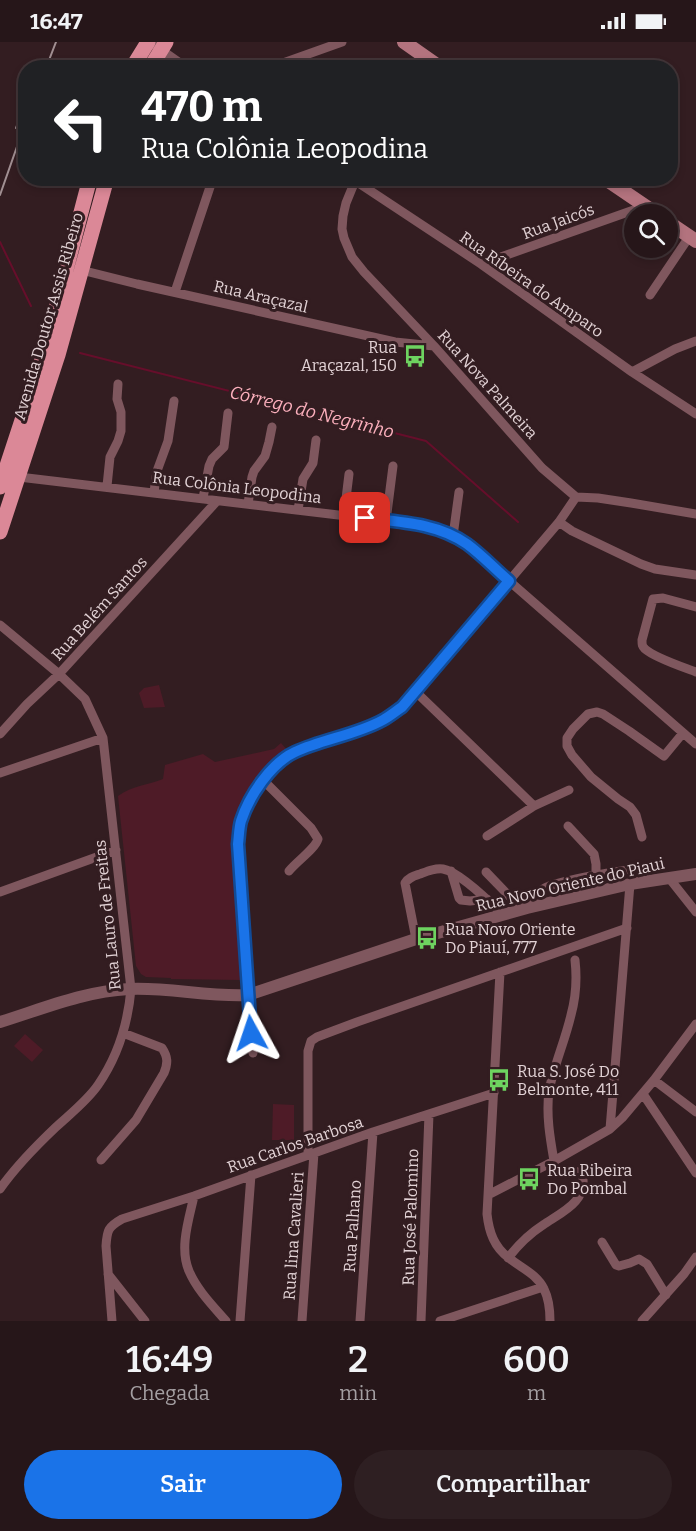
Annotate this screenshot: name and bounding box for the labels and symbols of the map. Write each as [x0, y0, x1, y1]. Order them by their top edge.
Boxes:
street label: Rua Jaicós [520, 200, 597, 243]
street label: Avenida Doutor Assis Ribeiro [10, 210, 87, 422]
street label: Rua Ríbeira do Amparo [456, 228, 607, 341]
street label: Rua Araçazal [212, 276, 310, 317]
street label: Rua Nova Palmeira [434, 326, 542, 443]
place label: Rua Araçazal, 150 [301, 338, 397, 375]
bus stop icon: Rua Araçazal, 150 [402, 343, 428, 369]
water label: Córrego do Negrinho [228, 381, 396, 443]
street label: Rua Colônia Leopodina [151, 468, 323, 507]
pin [339, 492, 390, 543]
street label: Rua Belém Santos [48, 552, 151, 664]
street label: Rua Lauro de Freitas [90, 839, 125, 991]
street label: Rua Novo Oriente do Piaui [474, 853, 666, 915]
place label: Rua Novo Oriente Do Piauí, 777 [445, 920, 575, 957]
bus stop icon: Rua Novo Oriente Do Piauí, 777 [414, 925, 440, 951]
position arrow [219, 1001, 283, 1065]
place label: Rua S. José Do Belmonte, 411 [517, 1062, 619, 1099]
bus stop icon: Rua S. José Do Belmonte, 411 [486, 1067, 512, 1093]
street label: Rua Carlos Barbosa [225, 1112, 366, 1177]
street label: Rua José Palomino [399, 1148, 422, 1286]
place label: Rua Ribeira Do Pombal [547, 1161, 633, 1198]
bus stop icon: Rua Ribeira Do Pombal [516, 1166, 542, 1192]
street label: Rua lina Cavalieri [280, 1171, 307, 1301]
street label: Rua Palhano [340, 1179, 365, 1273]

